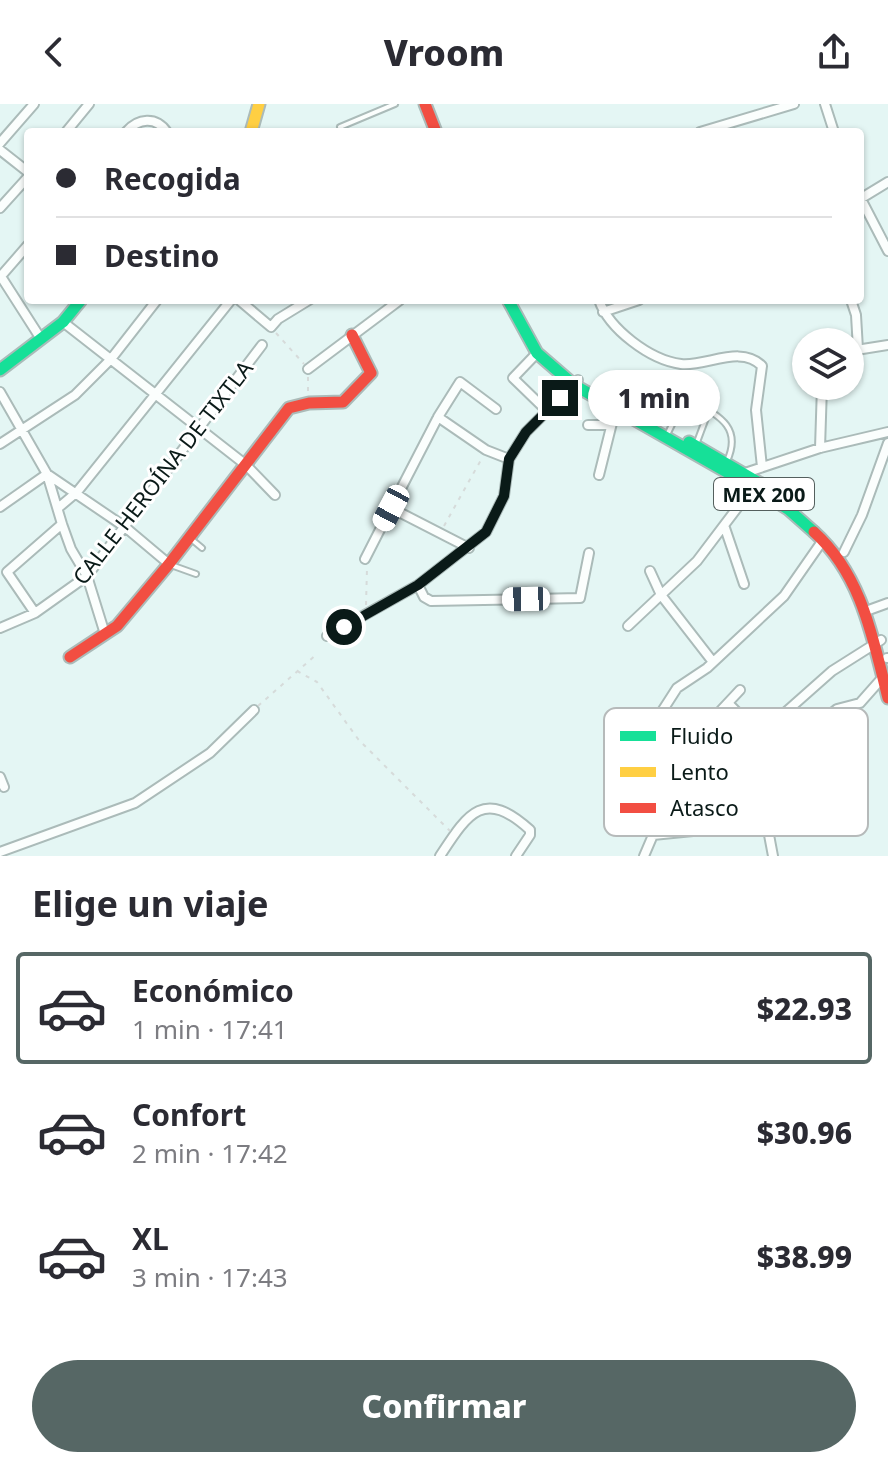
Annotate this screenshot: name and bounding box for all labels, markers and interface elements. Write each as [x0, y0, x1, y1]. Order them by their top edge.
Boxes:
text: Vroom [384, 28, 504, 77]
icon: back [32, 30, 76, 74]
icon: share [812, 30, 856, 74]
text: Recogida [104, 158, 241, 199]
text: Destino [104, 235, 219, 276]
map controls [792, 328, 864, 400]
button: layers [792, 328, 864, 400]
street label: CALLE HEROÍNA DE TIXTLA [65, 353, 260, 590]
callout: 1 min [588, 370, 720, 426]
route end [542, 380, 578, 416]
text: 1 min [618, 380, 690, 416]
road number: MEX 200 [714, 478, 814, 510]
car [369, 481, 413, 535]
car [502, 587, 550, 611]
route start [326, 609, 362, 645]
legend [604, 708, 868, 836]
text: Fluido [670, 720, 733, 750]
text: Lento [670, 756, 729, 786]
text: Atasco [670, 792, 739, 822]
text: Elige un viaje [32, 879, 269, 928]
text: Económico [132, 970, 294, 1011]
icon: car [36, 972, 108, 1044]
text: $22.93 [757, 988, 852, 1029]
text: 1 min · 17:41 [132, 1011, 288, 1047]
text: Confort [132, 1094, 246, 1135]
icon: car [36, 1096, 108, 1168]
text: $30.96 [757, 1112, 852, 1153]
text: 2 min · 17:42 [132, 1135, 288, 1171]
text: XL [132, 1218, 169, 1259]
icon: car [36, 1220, 108, 1292]
text: $38.99 [757, 1236, 852, 1277]
text: 3 min · 17:43 [132, 1259, 288, 1295]
button: Confirmar [32, 1360, 856, 1452]

